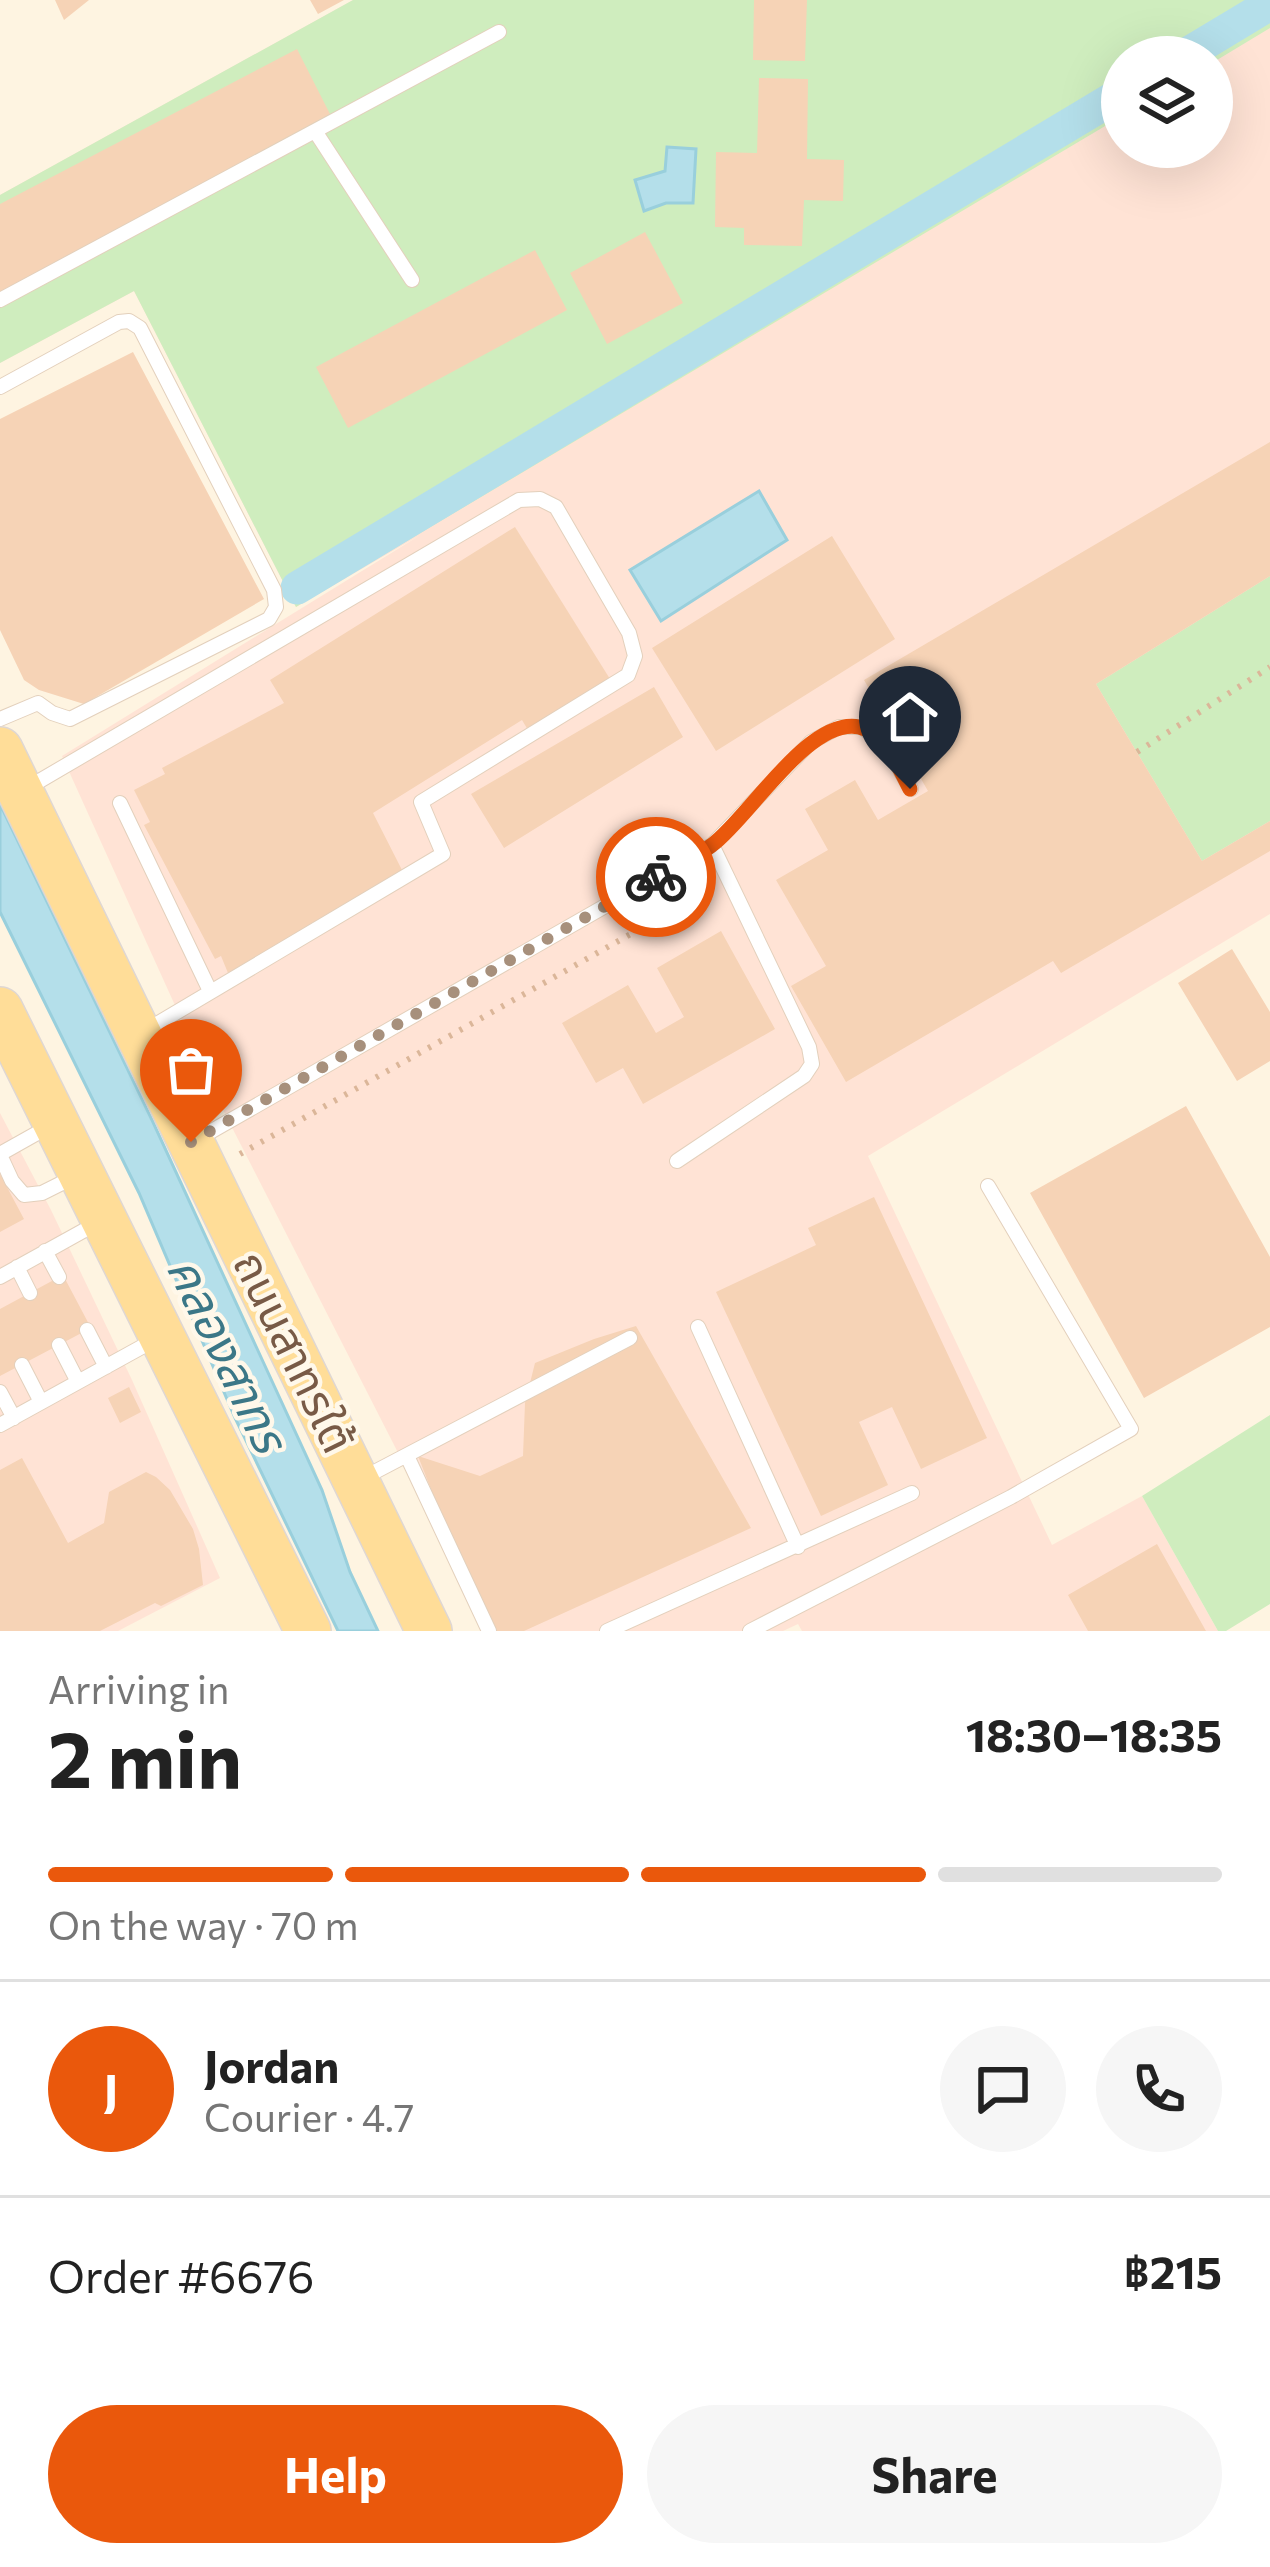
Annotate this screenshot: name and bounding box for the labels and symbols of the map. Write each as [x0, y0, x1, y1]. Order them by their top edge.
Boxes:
pin [859, 666, 961, 789]
courier [596, 817, 716, 937]
pin [140, 1019, 242, 1142]
street label: ถนนสาทรใต้ [224, 1241, 368, 1460]
water label: คลองสาทร [157, 1246, 303, 1463]

